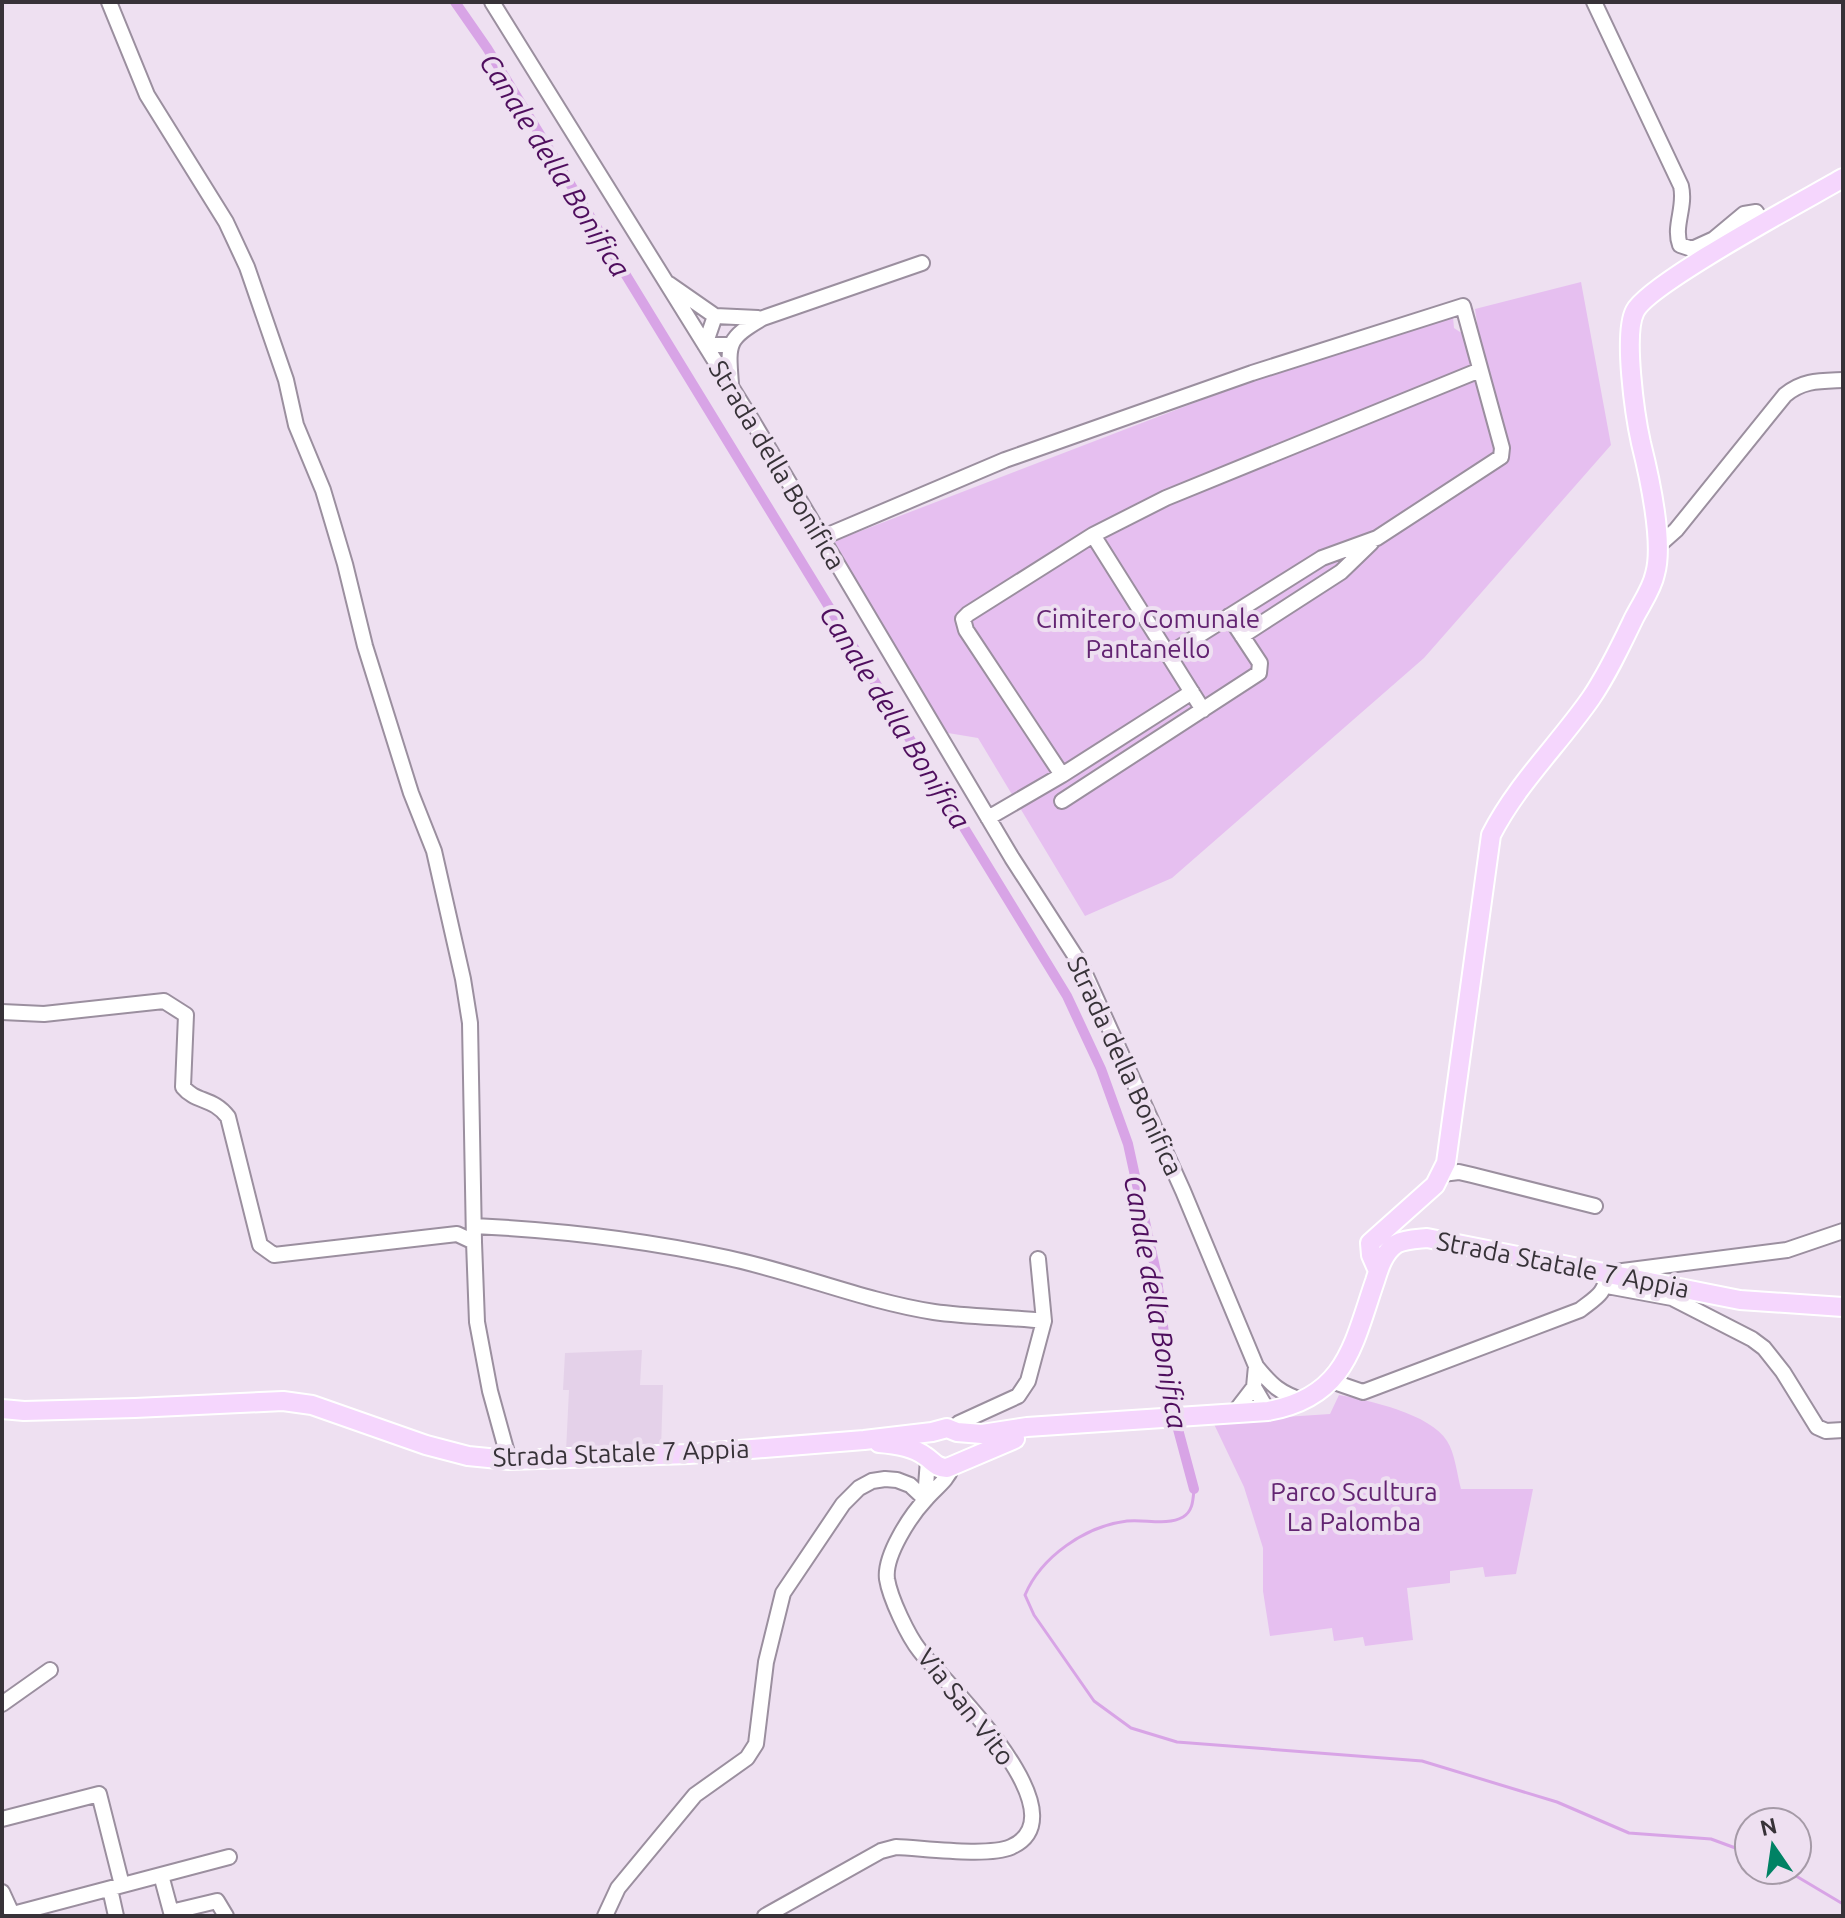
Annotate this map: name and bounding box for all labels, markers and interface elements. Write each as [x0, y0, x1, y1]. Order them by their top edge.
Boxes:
water label: Canale della Bonifica [473, 47, 637, 283]
street label: Strada della Bonifica [704, 355, 851, 574]
water label: Canale della Bonifica [813, 599, 977, 835]
park label: Cimitero Comunale Pantanello [1036, 604, 1260, 663]
street label: Strada della Bonifica [1062, 952, 1189, 1180]
water label: Canale della Bonifica [1118, 1173, 1194, 1431]
street label: Strada Statale 7 Appia [1434, 1226, 1692, 1303]
street label: Strada Statale 7 Appia [492, 1434, 750, 1471]
park label: Parco Scultura La Palomba [1270, 1477, 1438, 1536]
street label: Via San Vito [912, 1643, 1021, 1771]
north arrow [1733, 1806, 1813, 1886]
text: N [1758, 1812, 1779, 1840]

